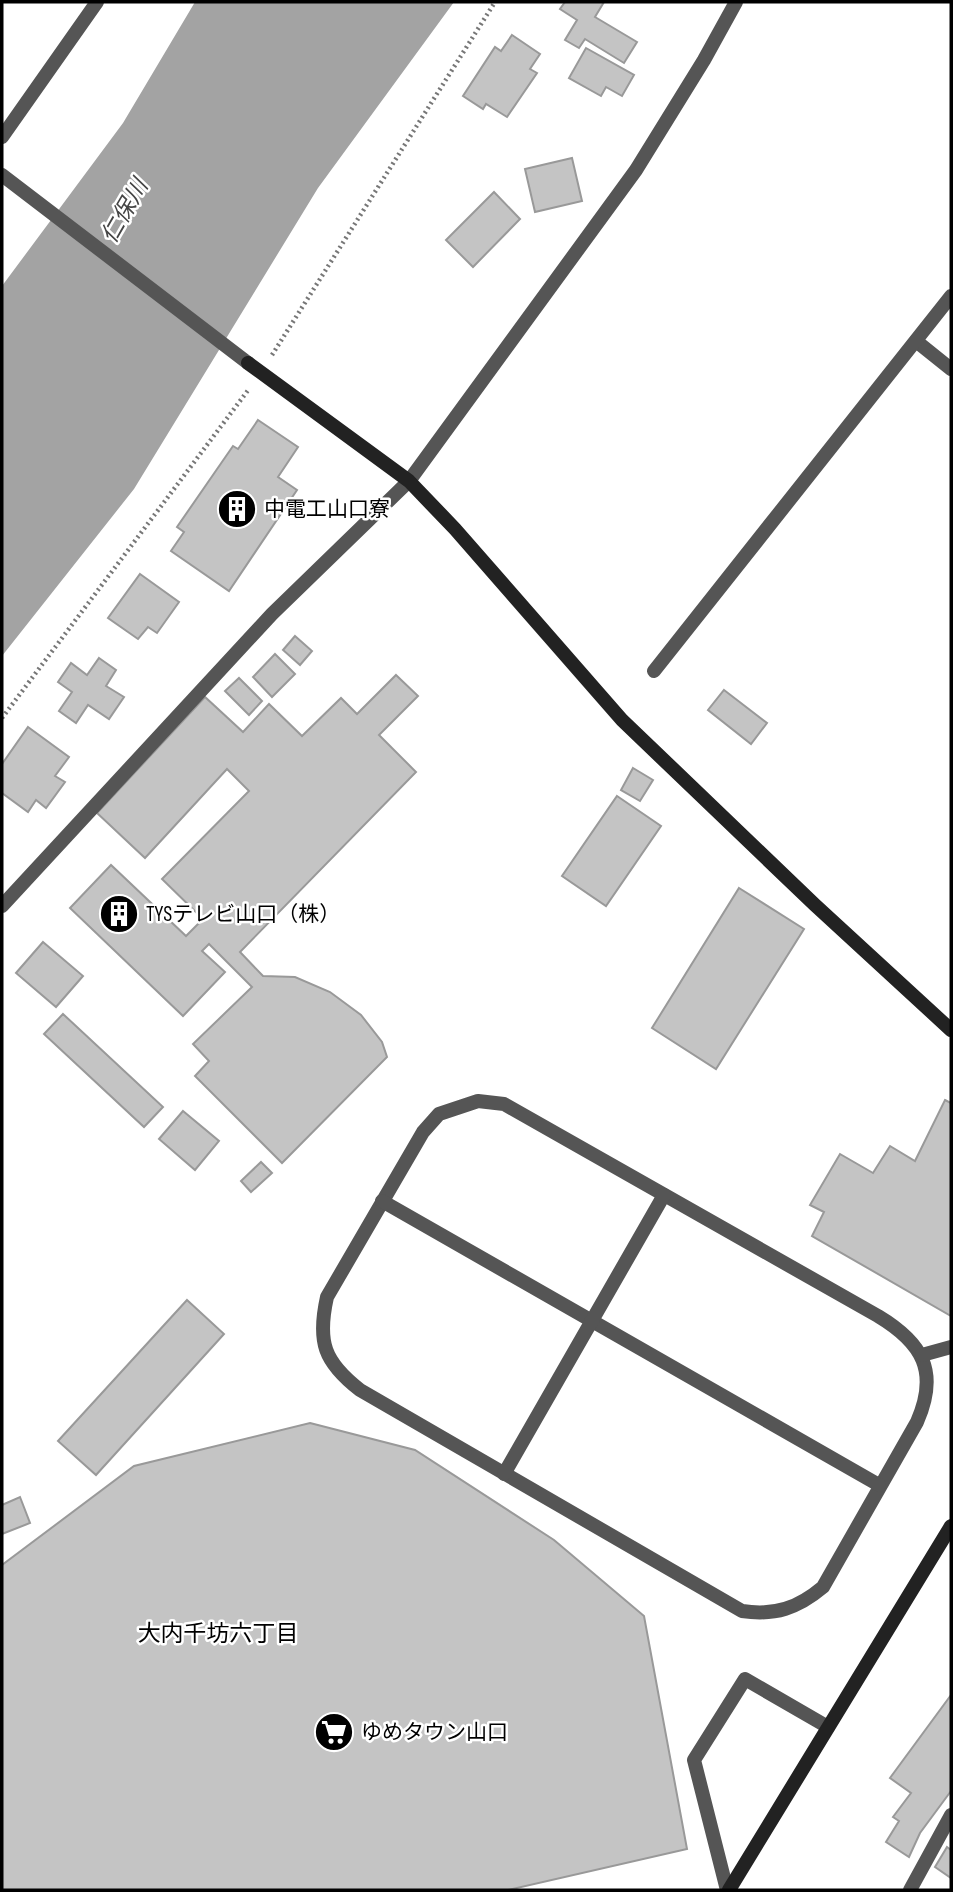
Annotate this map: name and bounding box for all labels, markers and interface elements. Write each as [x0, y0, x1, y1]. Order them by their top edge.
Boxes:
water label: 仁保川 [95, 172, 156, 248]
building icon: 中電工山口寮 [216, 488, 258, 530]
place label: 中電工山口寮 [264, 497, 390, 522]
building icon: TYSテレビ山口（株） [98, 893, 140, 935]
place label: TYSテレビ山口（株） [146, 902, 340, 927]
district label: 大内千坊六丁目 [138, 1620, 299, 1648]
supermarket icon: ゆめタウン山口 [313, 1711, 355, 1753]
place label: ゆめタウン山口 [361, 1720, 508, 1745]

